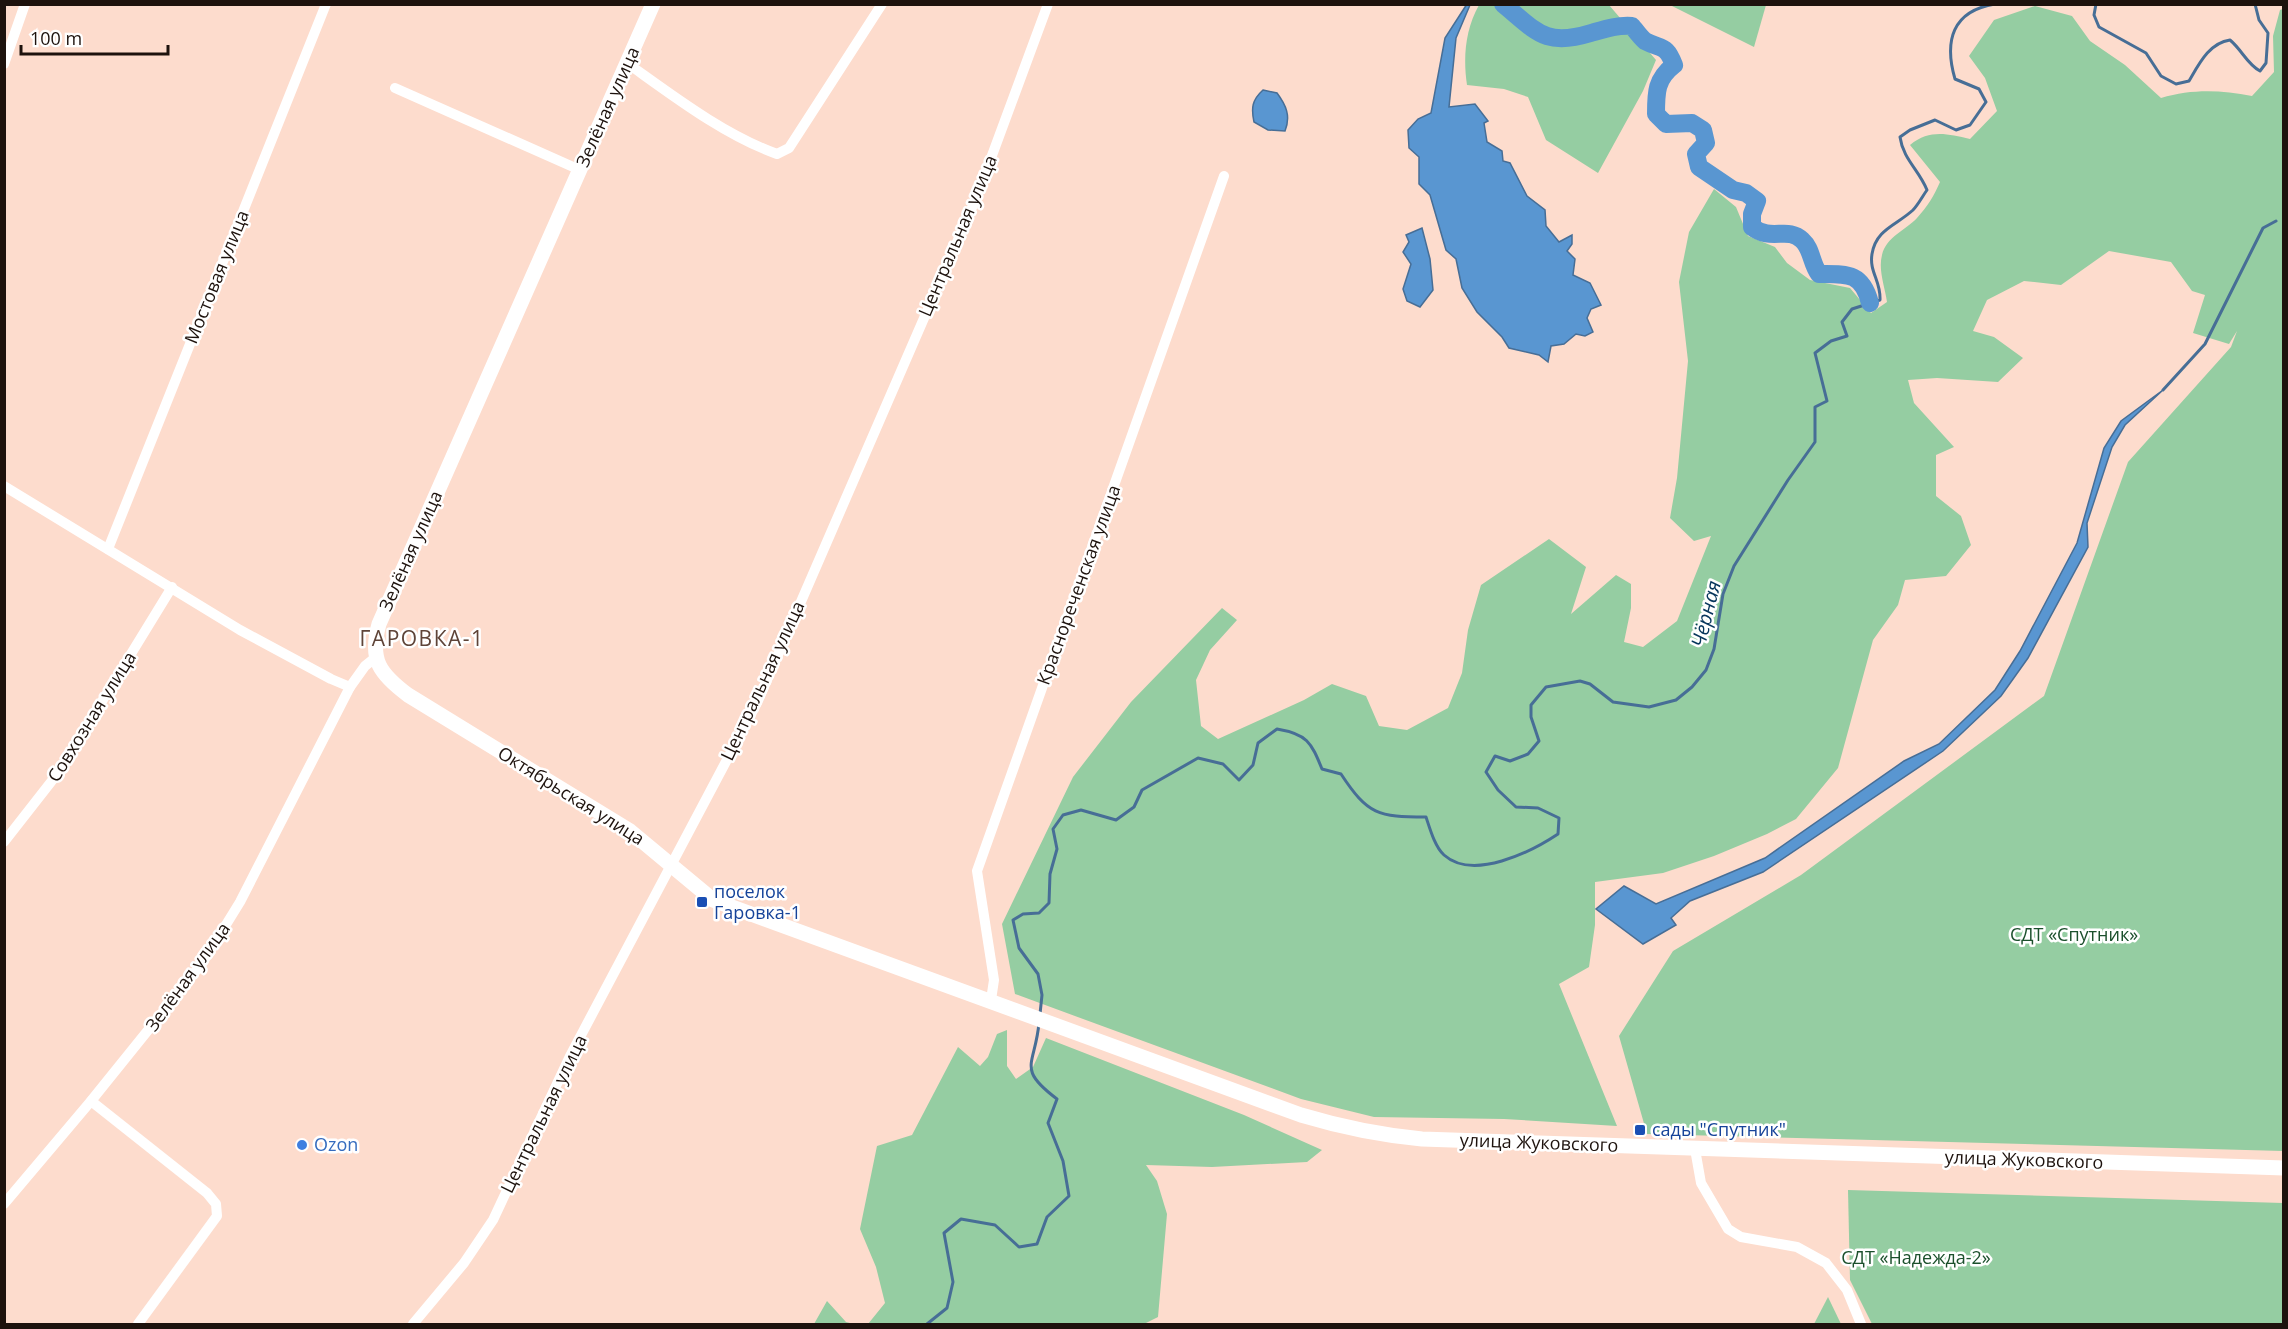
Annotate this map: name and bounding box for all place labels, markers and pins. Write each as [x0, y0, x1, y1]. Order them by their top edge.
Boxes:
place label: поселок Гаровка-1 [714, 879, 801, 924]
marker: поселок Гаровка-1 [695, 895, 709, 909]
place label: сады "Спутник" [1652, 1117, 1786, 1141]
marker: сады "Спутник" [1633, 1123, 1647, 1137]
place label: Ozon [314, 1132, 358, 1156]
marker: Ozon [295, 1138, 309, 1152]

